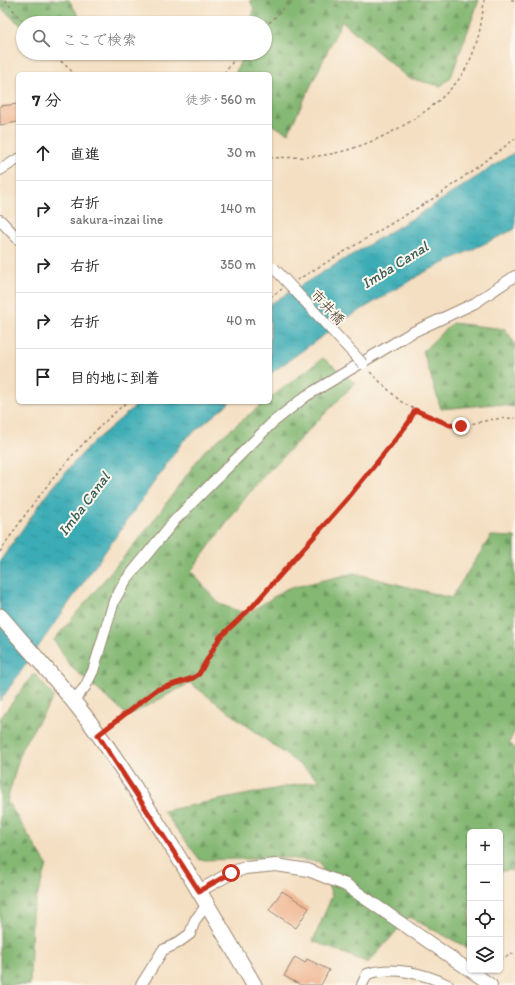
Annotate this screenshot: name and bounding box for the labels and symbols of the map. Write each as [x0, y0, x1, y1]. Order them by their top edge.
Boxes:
water label: Imba Canal [359, 237, 433, 292]
street label: 市井橋 [307, 286, 348, 328]
route end [452, 417, 470, 435]
water label: Imba Canal [54, 467, 115, 539]
route start [222, 864, 240, 882]

